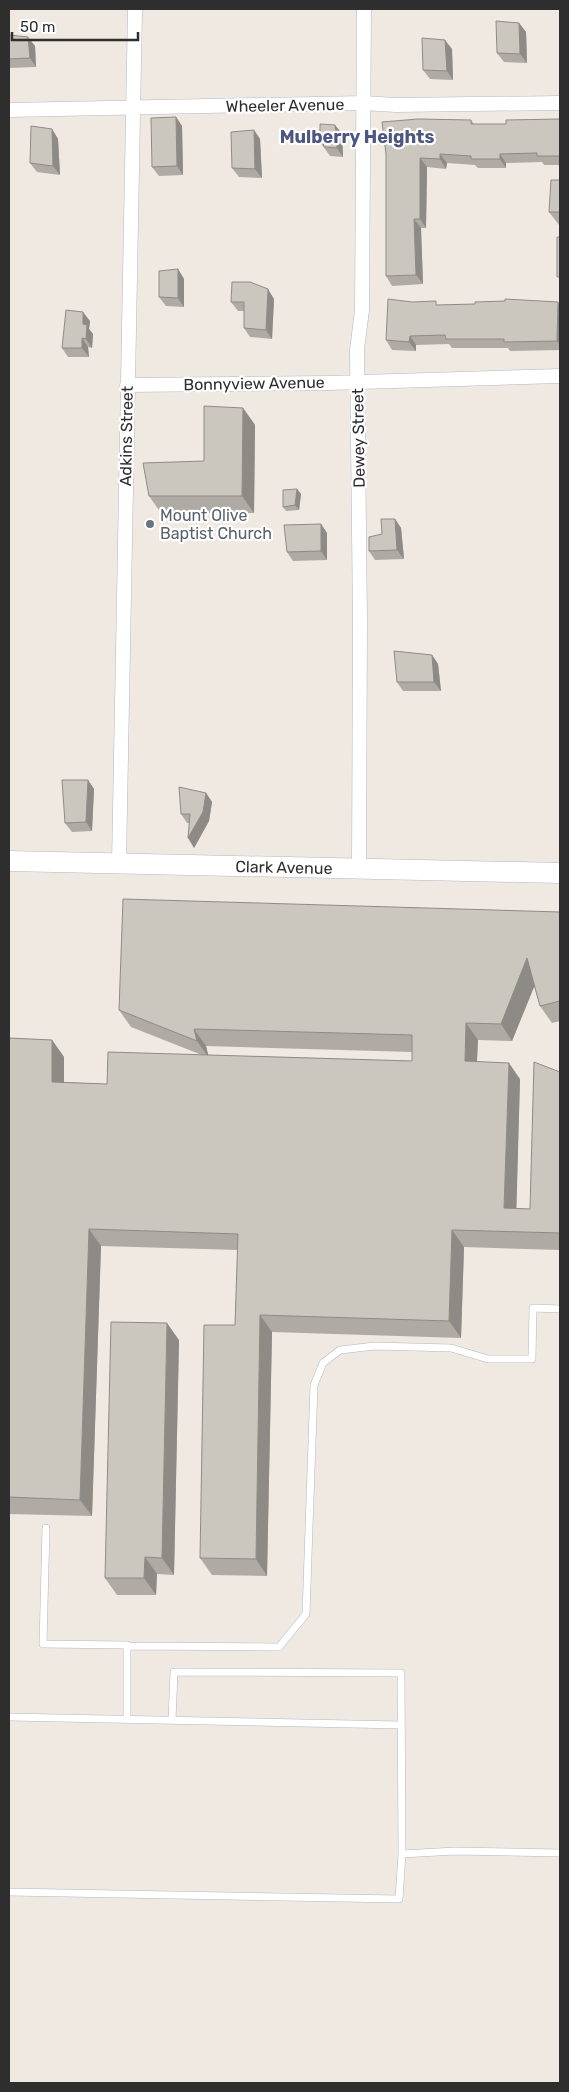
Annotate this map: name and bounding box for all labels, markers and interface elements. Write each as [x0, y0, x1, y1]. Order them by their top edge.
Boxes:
scale bar [12, 10, 139, 42]
text: 50 m [20, 18, 55, 36]
street label: Wheeler Avenue [226, 95, 344, 116]
district label: Mulberry Heights [280, 126, 434, 148]
street label: Bonnyview Avenue [183, 373, 325, 394]
street label: Adkins Street [116, 386, 137, 486]
street label: Dewey Street [348, 388, 369, 488]
place label: Mount Olive Baptist Church [160, 506, 272, 543]
marker: Mount Olive Baptist Church [144, 518, 156, 530]
street label: Clark Avenue [235, 857, 333, 878]

